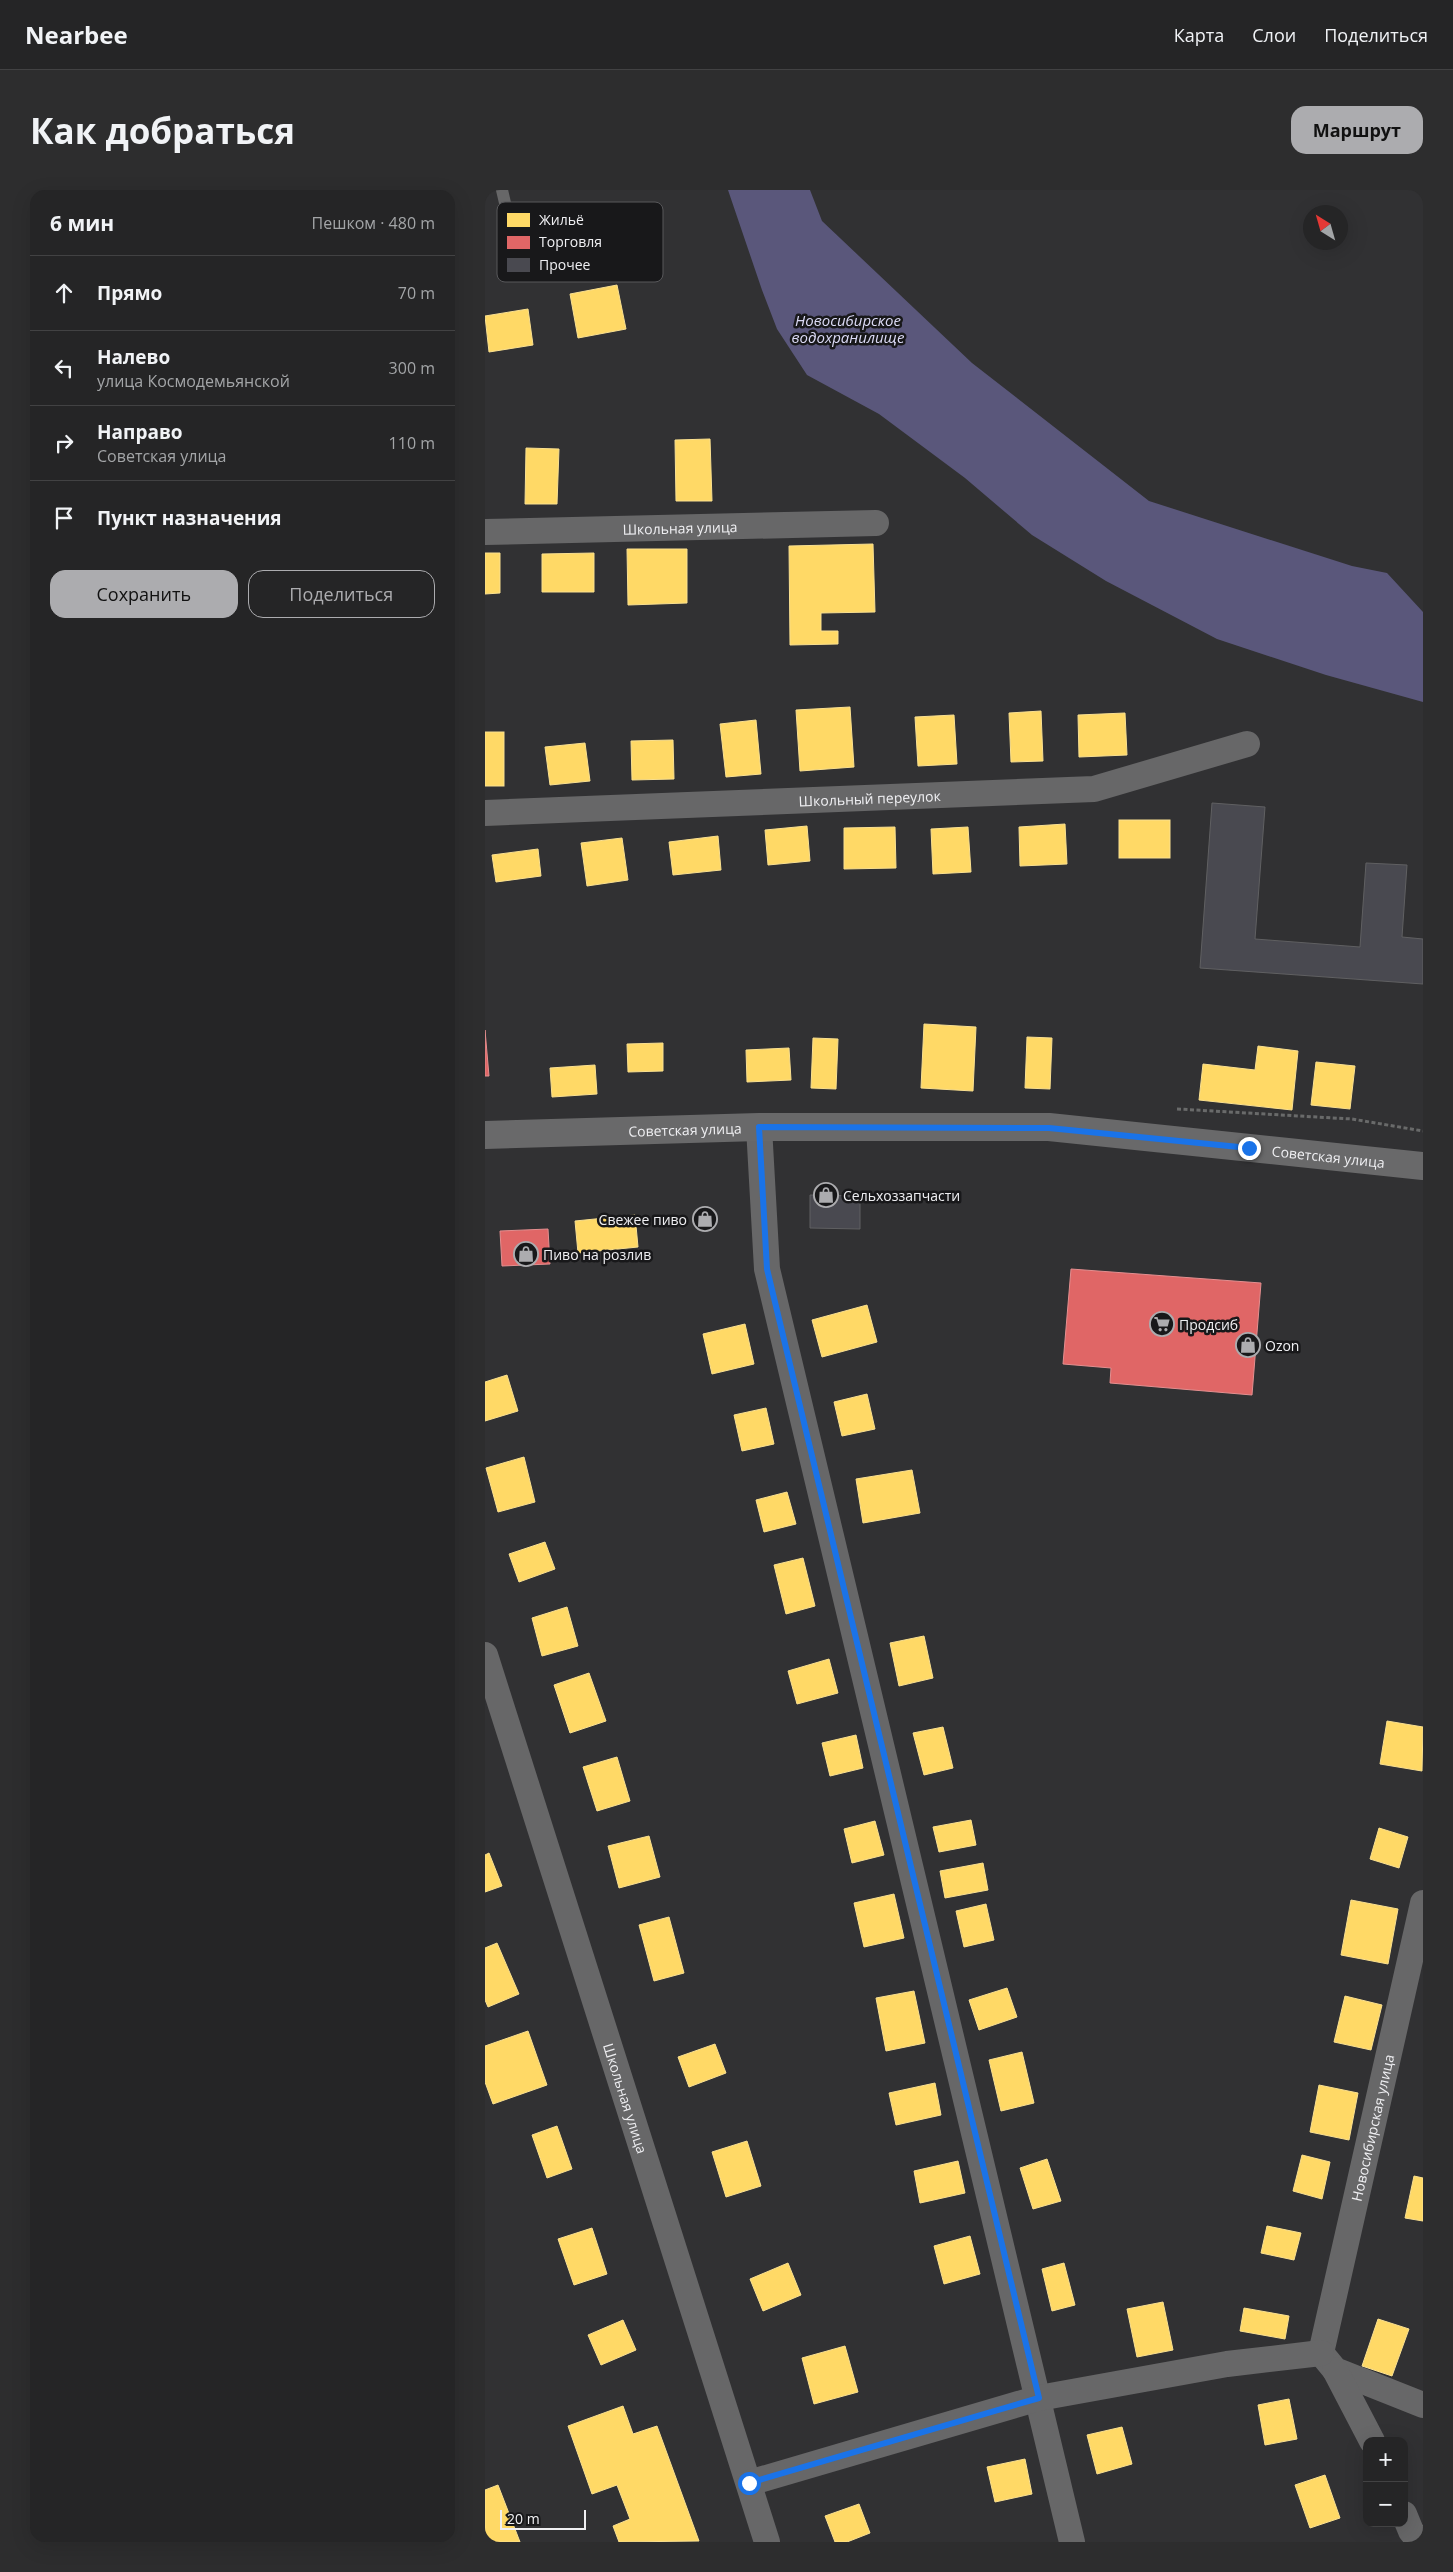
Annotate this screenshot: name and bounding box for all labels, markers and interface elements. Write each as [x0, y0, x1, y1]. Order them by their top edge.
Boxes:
text: Nearbee [25, 18, 128, 51]
text: Карта [1174, 23, 1224, 47]
text: Слои [1252, 23, 1296, 47]
text: Поделиться [1324, 23, 1428, 47]
button: Маршрут [1291, 106, 1423, 154]
text: Как добраться [30, 107, 295, 154]
legend [497, 202, 663, 282]
north arrow [1303, 205, 1348, 250]
text: 6 мин [50, 209, 114, 237]
text: Жильё [539, 210, 584, 229]
text: Пешком · 480 m [312, 212, 435, 234]
text: Торговля [539, 232, 602, 251]
text: Прочее [539, 255, 591, 274]
icon: ahead [50, 279, 78, 307]
text: Прямо [97, 280, 162, 306]
text: 70 m [398, 282, 435, 304]
water label: Новосибирское водохранилище [792, 310, 905, 347]
text: Налево [97, 344, 170, 370]
icon: left [50, 354, 78, 382]
text: 300 m [389, 357, 435, 379]
text: улица Космодемьянской [97, 370, 290, 392]
text: Направо [97, 419, 183, 445]
icon: right [50, 429, 78, 457]
text: 110 m [389, 432, 435, 454]
text: Советская улица [97, 445, 227, 467]
icon: arrive [50, 504, 78, 532]
text: Пункт назначения [97, 505, 282, 531]
street label: Школьная улица [622, 517, 738, 538]
button: Сохранить [50, 570, 238, 618]
button: Поделиться [248, 570, 435, 618]
street label: Школьный переулок [798, 786, 942, 810]
street label: Советская улица [628, 1118, 742, 1140]
route end [1238, 1137, 1261, 1160]
street label: Советская улица [1271, 1141, 1386, 1171]
shop icon: Сельхоззапчасти [813, 1182, 839, 1208]
place label: Сельхоззапчасти [843, 1186, 960, 1205]
shop icon: Свежее пиво [692, 1206, 718, 1232]
place label: Свежее пиво [599, 1210, 687, 1229]
shop icon: Пиво на розлив [513, 1241, 539, 1267]
place label: Пиво на розлив [543, 1245, 651, 1264]
supermarket icon: Продсиб [1149, 1311, 1175, 1337]
place label: Продсиб [1179, 1315, 1238, 1334]
shop icon: Ozon [1235, 1332, 1261, 1358]
place label: Ozon [1265, 1336, 1299, 1355]
street label: Школьная улица [599, 2041, 652, 2156]
street label: Новосибирская улица [1346, 2052, 1398, 2203]
map controls [1363, 2437, 1408, 2527]
button: + [1363, 2437, 1408, 2482]
route start [738, 2472, 761, 2495]
button: − [1363, 2482, 1408, 2527]
scale bar [500, 2507, 586, 2530]
text: 20 m [507, 2509, 540, 2528]

